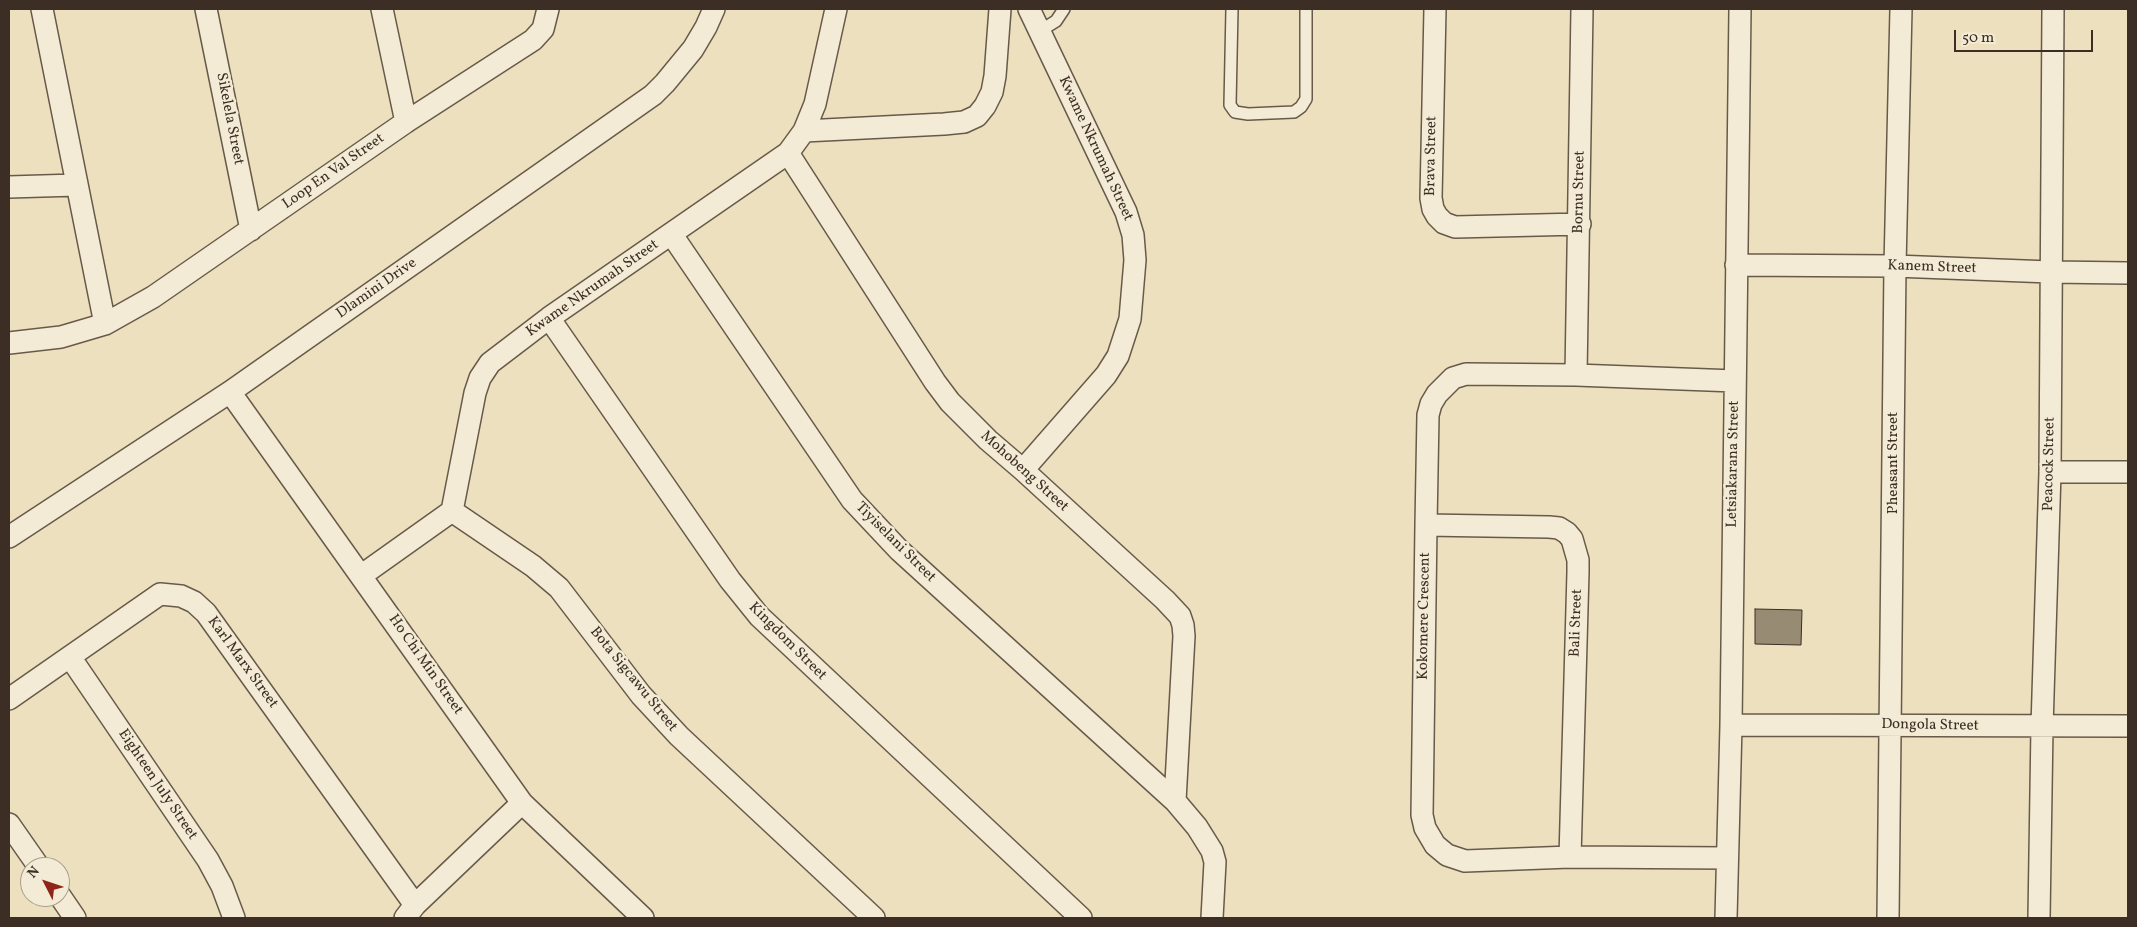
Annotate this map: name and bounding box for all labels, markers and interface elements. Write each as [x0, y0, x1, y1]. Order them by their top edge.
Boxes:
scale bar [1957, 20, 2096, 52]
text: 50 m [1962, 28, 1994, 49]
street label: Sikelela Street [211, 71, 247, 167]
street label: Kwame Nkrumah Street [1054, 74, 1136, 224]
street label: Brava Street [1422, 116, 1442, 196]
street label: Loop En Val Street [280, 130, 388, 214]
street label: Bornu Street [1570, 150, 1590, 234]
street label: Kwame Nkrumah Street [523, 236, 663, 342]
street label: Dlamini Drive [333, 255, 421, 323]
street label: Kanem Street [1887, 257, 1977, 279]
street label: Letsiakarana Street [1724, 400, 1744, 528]
street label: Pheasant Street [1885, 412, 1903, 514]
street label: Peacock Street [2040, 417, 2060, 511]
street label: Mohobeng Street [976, 428, 1072, 516]
street label: Tiyiselani Street [851, 499, 939, 587]
street label: Kokomere Crescent [1415, 552, 1435, 680]
street label: Bali Street [1567, 589, 1587, 657]
street label: Kingdom Street [744, 599, 830, 685]
street label: Ho Chi Min Street [384, 611, 466, 719]
street label: Karl Marx Street [203, 614, 281, 712]
street label: Bota Sigcawu Street [585, 624, 681, 736]
street label: Dongola Street [1881, 716, 1979, 736]
street label: Eighteen July Street [113, 726, 201, 844]
north arrow [20, 857, 70, 907]
text: N [24, 862, 45, 883]

